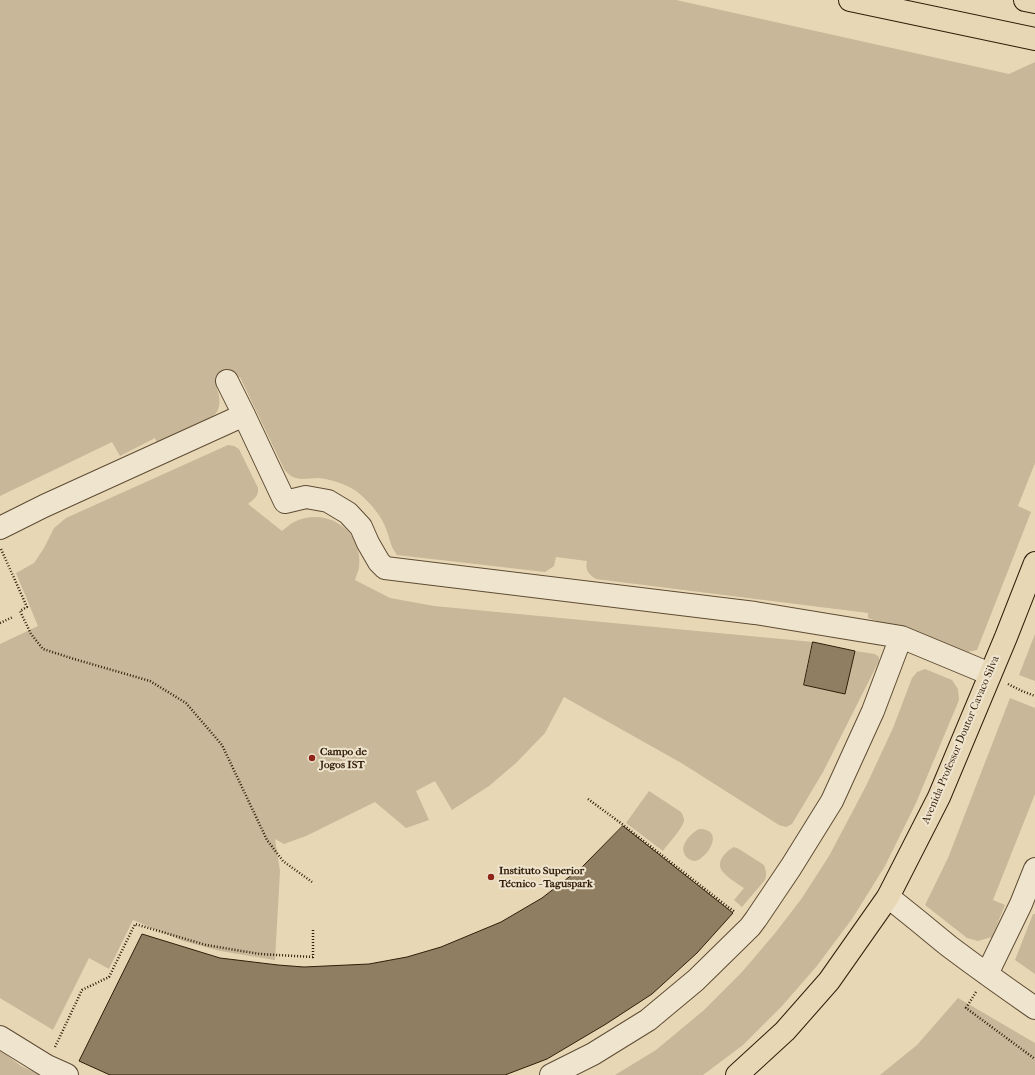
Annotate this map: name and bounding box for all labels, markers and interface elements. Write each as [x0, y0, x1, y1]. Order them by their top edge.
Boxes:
street label: Avenida Professor Doutor Cavaco Silva [920, 654, 1002, 826]
place label: Campo de Jogos IST [320, 745, 367, 771]
marker: Campo de Jogos IST [307, 753, 317, 763]
place label: Instituto Superior Técnico - Taguspark [499, 864, 593, 890]
marker: Instituto Superior Técnico - Taguspark [486, 872, 496, 882]

